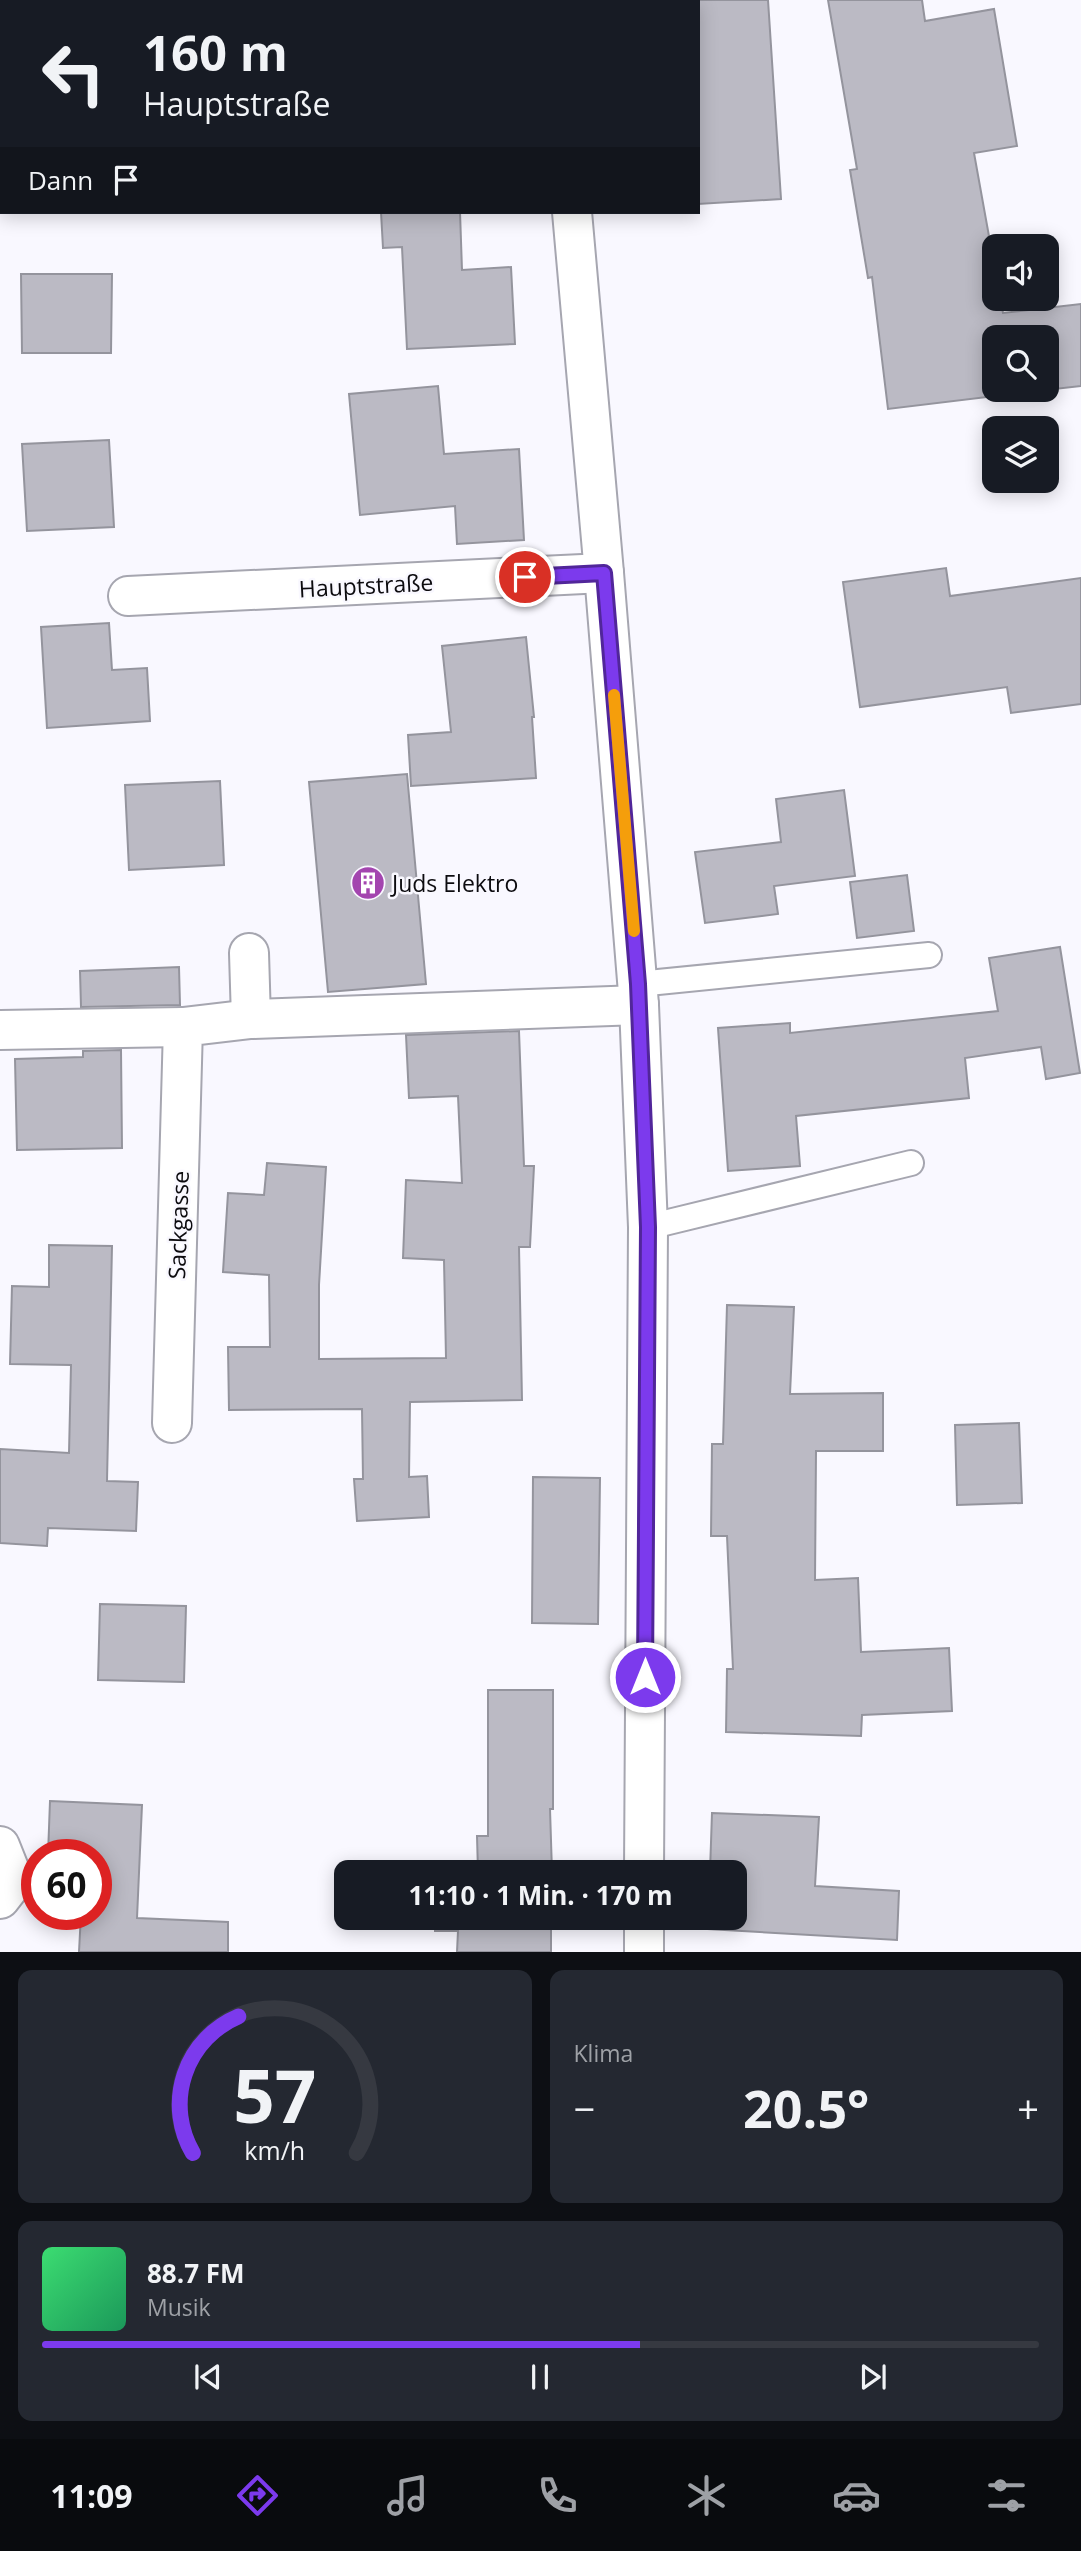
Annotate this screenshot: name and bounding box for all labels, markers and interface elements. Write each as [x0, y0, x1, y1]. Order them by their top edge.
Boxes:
text: 160 m [143, 19, 288, 85]
icon: left [28, 28, 119, 119]
text: Hauptstraße [143, 82, 330, 125]
icon: arrive [107, 161, 145, 199]
text: Dann [28, 162, 93, 198]
map controls [982, 234, 1059, 493]
button: sound [982, 234, 1059, 311]
button: search [982, 325, 1059, 402]
button: layers [982, 416, 1059, 493]
pin [495, 547, 555, 607]
icon: arrive [506, 558, 544, 596]
street label: Hauptstraße [298, 565, 434, 605]
building icon: Juds Elektro [349, 864, 387, 902]
place label: Juds Elektro [390, 867, 518, 899]
street label: Sackgasse [160, 1170, 196, 1280]
position arrow [608, 1640, 682, 1714]
speed limit sign: 60 [21, 1839, 112, 1930]
text: 11:10 · 1 Min. · 170 m [408, 1877, 673, 1913]
text: Klima [574, 2037, 633, 2069]
text: 57 [233, 2045, 316, 2144]
text: 20.5° [743, 2072, 869, 2143]
text: − [574, 2082, 595, 2134]
text: + [1017, 2082, 1039, 2134]
text: km/h [244, 2132, 305, 2166]
text: 88.7 FM [147, 2255, 245, 2291]
text: Musik [147, 2291, 211, 2323]
icon: previous [189, 2358, 227, 2396]
icon: pause [521, 2358, 559, 2396]
icon: next [854, 2358, 892, 2396]
icon: directions [233, 2471, 282, 2520]
icon: music [383, 2471, 432, 2520]
icon: phone [533, 2471, 582, 2520]
icon: climate [682, 2471, 731, 2520]
icon: car [832, 2471, 881, 2520]
icon: filters [982, 2471, 1031, 2520]
text: 11:09 [50, 2474, 133, 2517]

